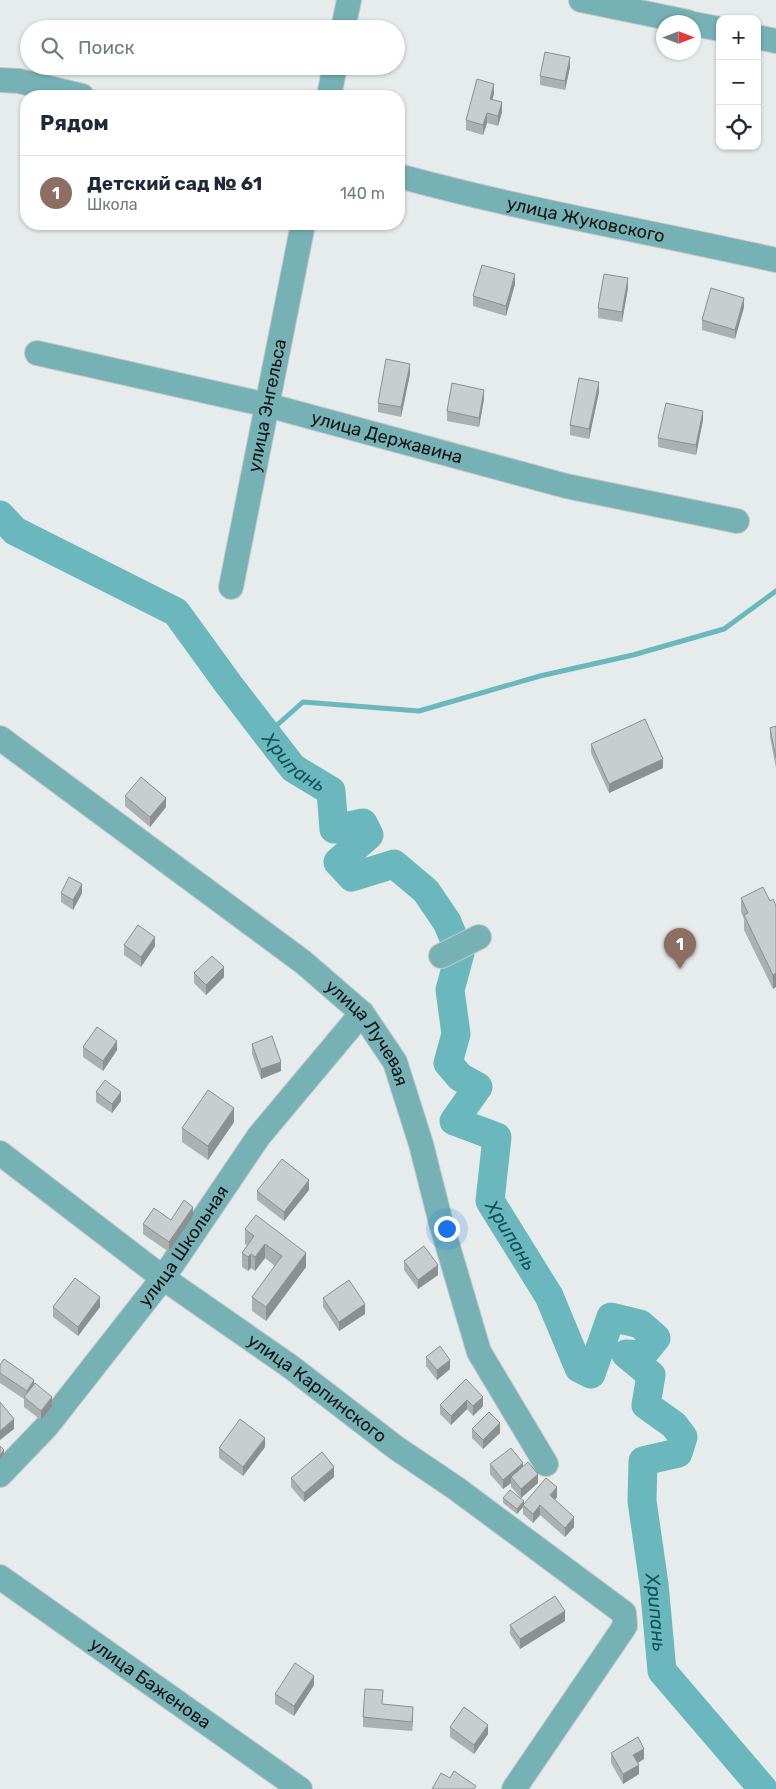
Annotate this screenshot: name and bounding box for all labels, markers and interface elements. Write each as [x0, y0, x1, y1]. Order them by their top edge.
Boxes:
north arrow [656, 15, 701, 60]
map controls [716, 15, 761, 150]
button: + [716, 15, 761, 60]
search box [20, 20, 405, 75]
icon: search [38, 34, 66, 62]
text: Поиск [78, 36, 135, 59]
button: − [716, 60, 761, 105]
button: locate [716, 105, 761, 150]
text: Рядом [40, 110, 109, 135]
text: Детский сад № 61 [87, 172, 262, 195]
text: 1 [52, 184, 60, 203]
text: 140 m [340, 184, 385, 203]
street label: улица Жуковского [505, 192, 667, 247]
text: Школа [87, 195, 138, 214]
street label: улица Энгельса [243, 337, 291, 474]
street label: улица Державина [309, 406, 465, 469]
water label: Хрипань [257, 727, 330, 796]
pin: 1 [664, 928, 696, 969]
street label: улица Лучевая [321, 975, 413, 1089]
street label: улица Школьная [134, 1181, 233, 1311]
water label: Хрипань [480, 1195, 542, 1274]
your location [434, 1216, 460, 1242]
street label: улица Карпинского [243, 1329, 391, 1448]
water label: Хрипань [641, 1571, 672, 1652]
street label: улица Баженова [85, 1633, 215, 1734]

